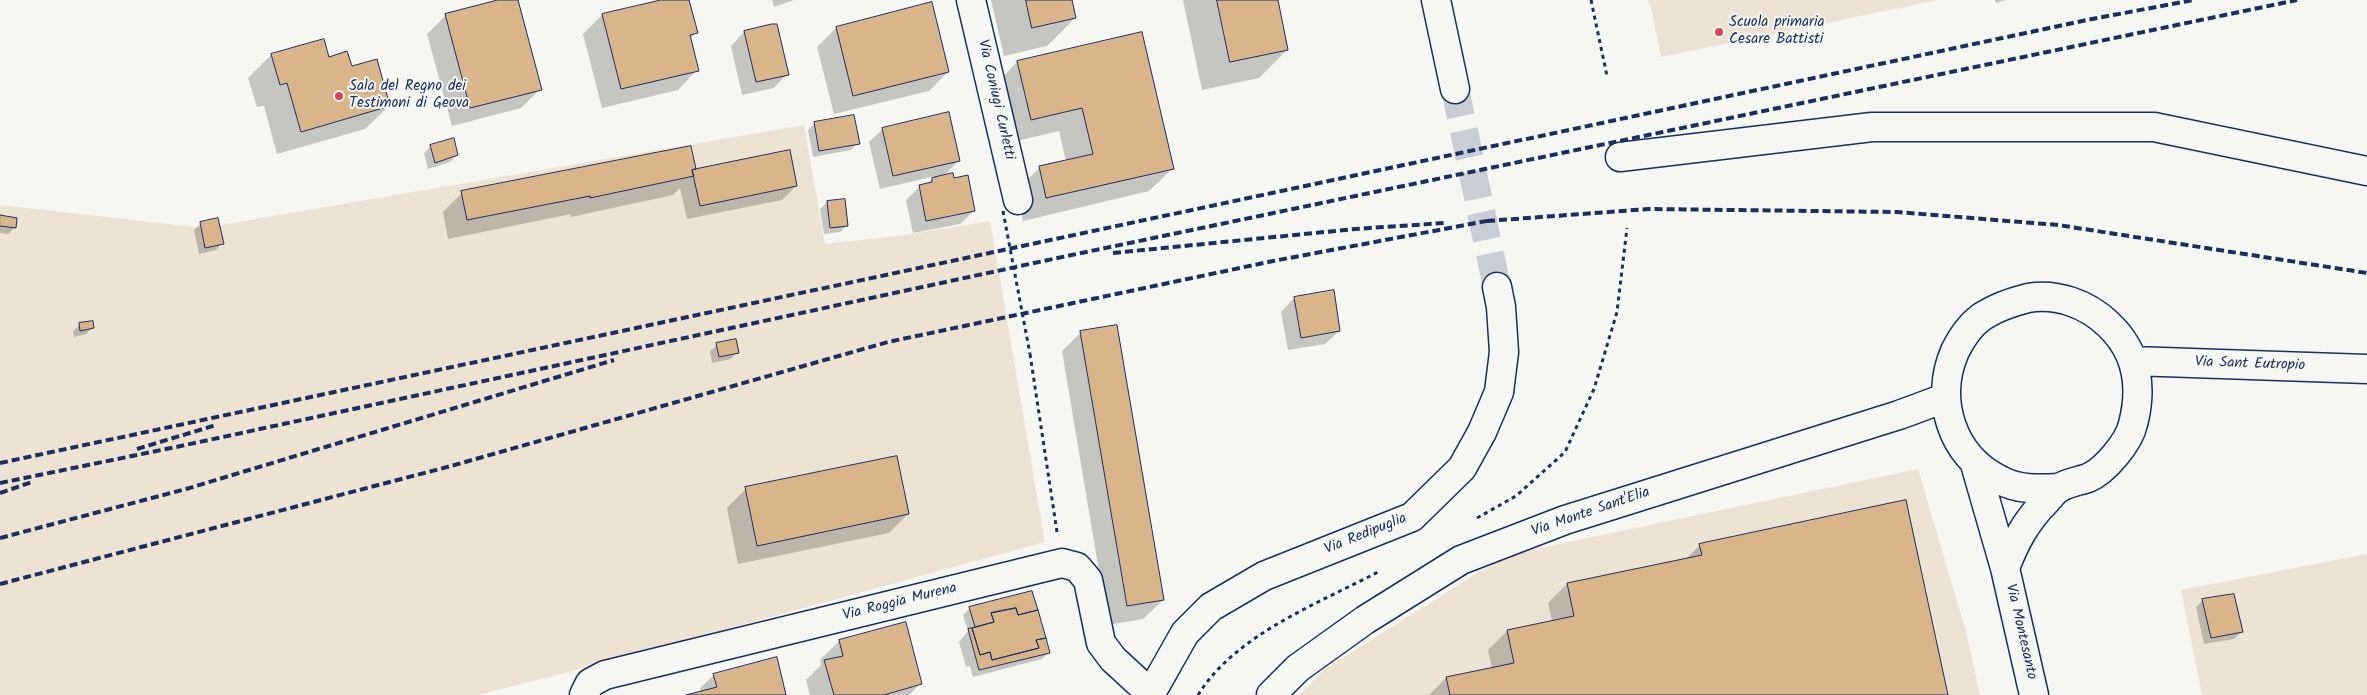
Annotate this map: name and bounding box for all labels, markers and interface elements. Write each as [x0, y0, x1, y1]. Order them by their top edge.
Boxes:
place label: Scuola primaria Cesare Battisti [1729, 14, 1825, 49]
marker: Scuola primaria Cesare Battisti [1713, 26, 1725, 38]
street label: Via Coniugi Curletti [972, 38, 1018, 162]
place label: Sala del Regno dei Testimoni di Geova [349, 78, 469, 113]
marker: Sala del Regno dei Testimoni di Geova [333, 90, 345, 102]
street label: Via Sant Eutropio [2194, 354, 2306, 376]
street label: Via Monte Sant'Elia [1530, 484, 1652, 542]
street label: Via Redipuglia [1322, 510, 1410, 560]
street label: Via Roggia Murena [841, 580, 959, 626]
street label: Via Montesanto [2000, 582, 2040, 682]

